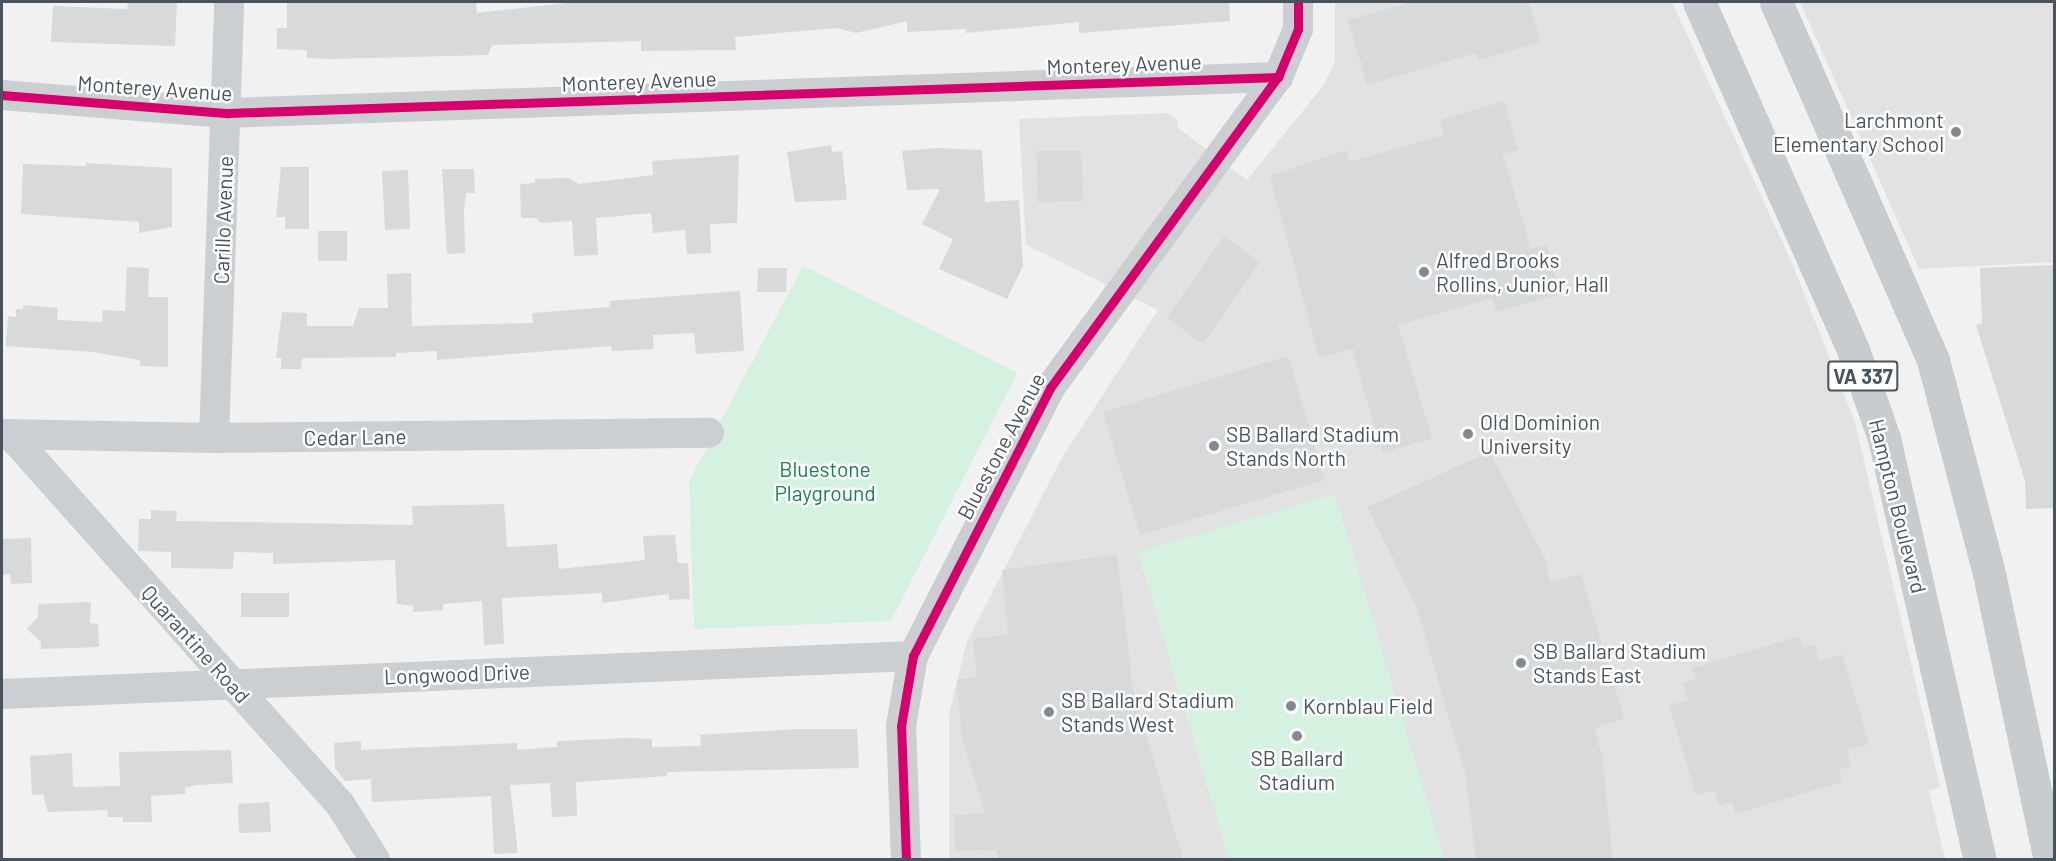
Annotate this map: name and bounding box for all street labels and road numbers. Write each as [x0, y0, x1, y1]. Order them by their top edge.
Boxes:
street label: Monterey Avenue [1046, 49, 1202, 79]
street label: Monterey Avenue [561, 66, 717, 96]
street label: Monterey Avenue [77, 70, 233, 106]
street label: Carillo Avenue [208, 155, 238, 285]
road number: VA 337 [1827, 359, 1899, 393]
street label: Bluestone Avenue [952, 368, 1050, 524]
street label: Hampton Boulevard [1864, 416, 1932, 596]
street label: Cedar Lane [303, 424, 407, 450]
street label: Quarantine Road [137, 580, 255, 708]
street label: Longwood Drive [384, 659, 530, 689]

